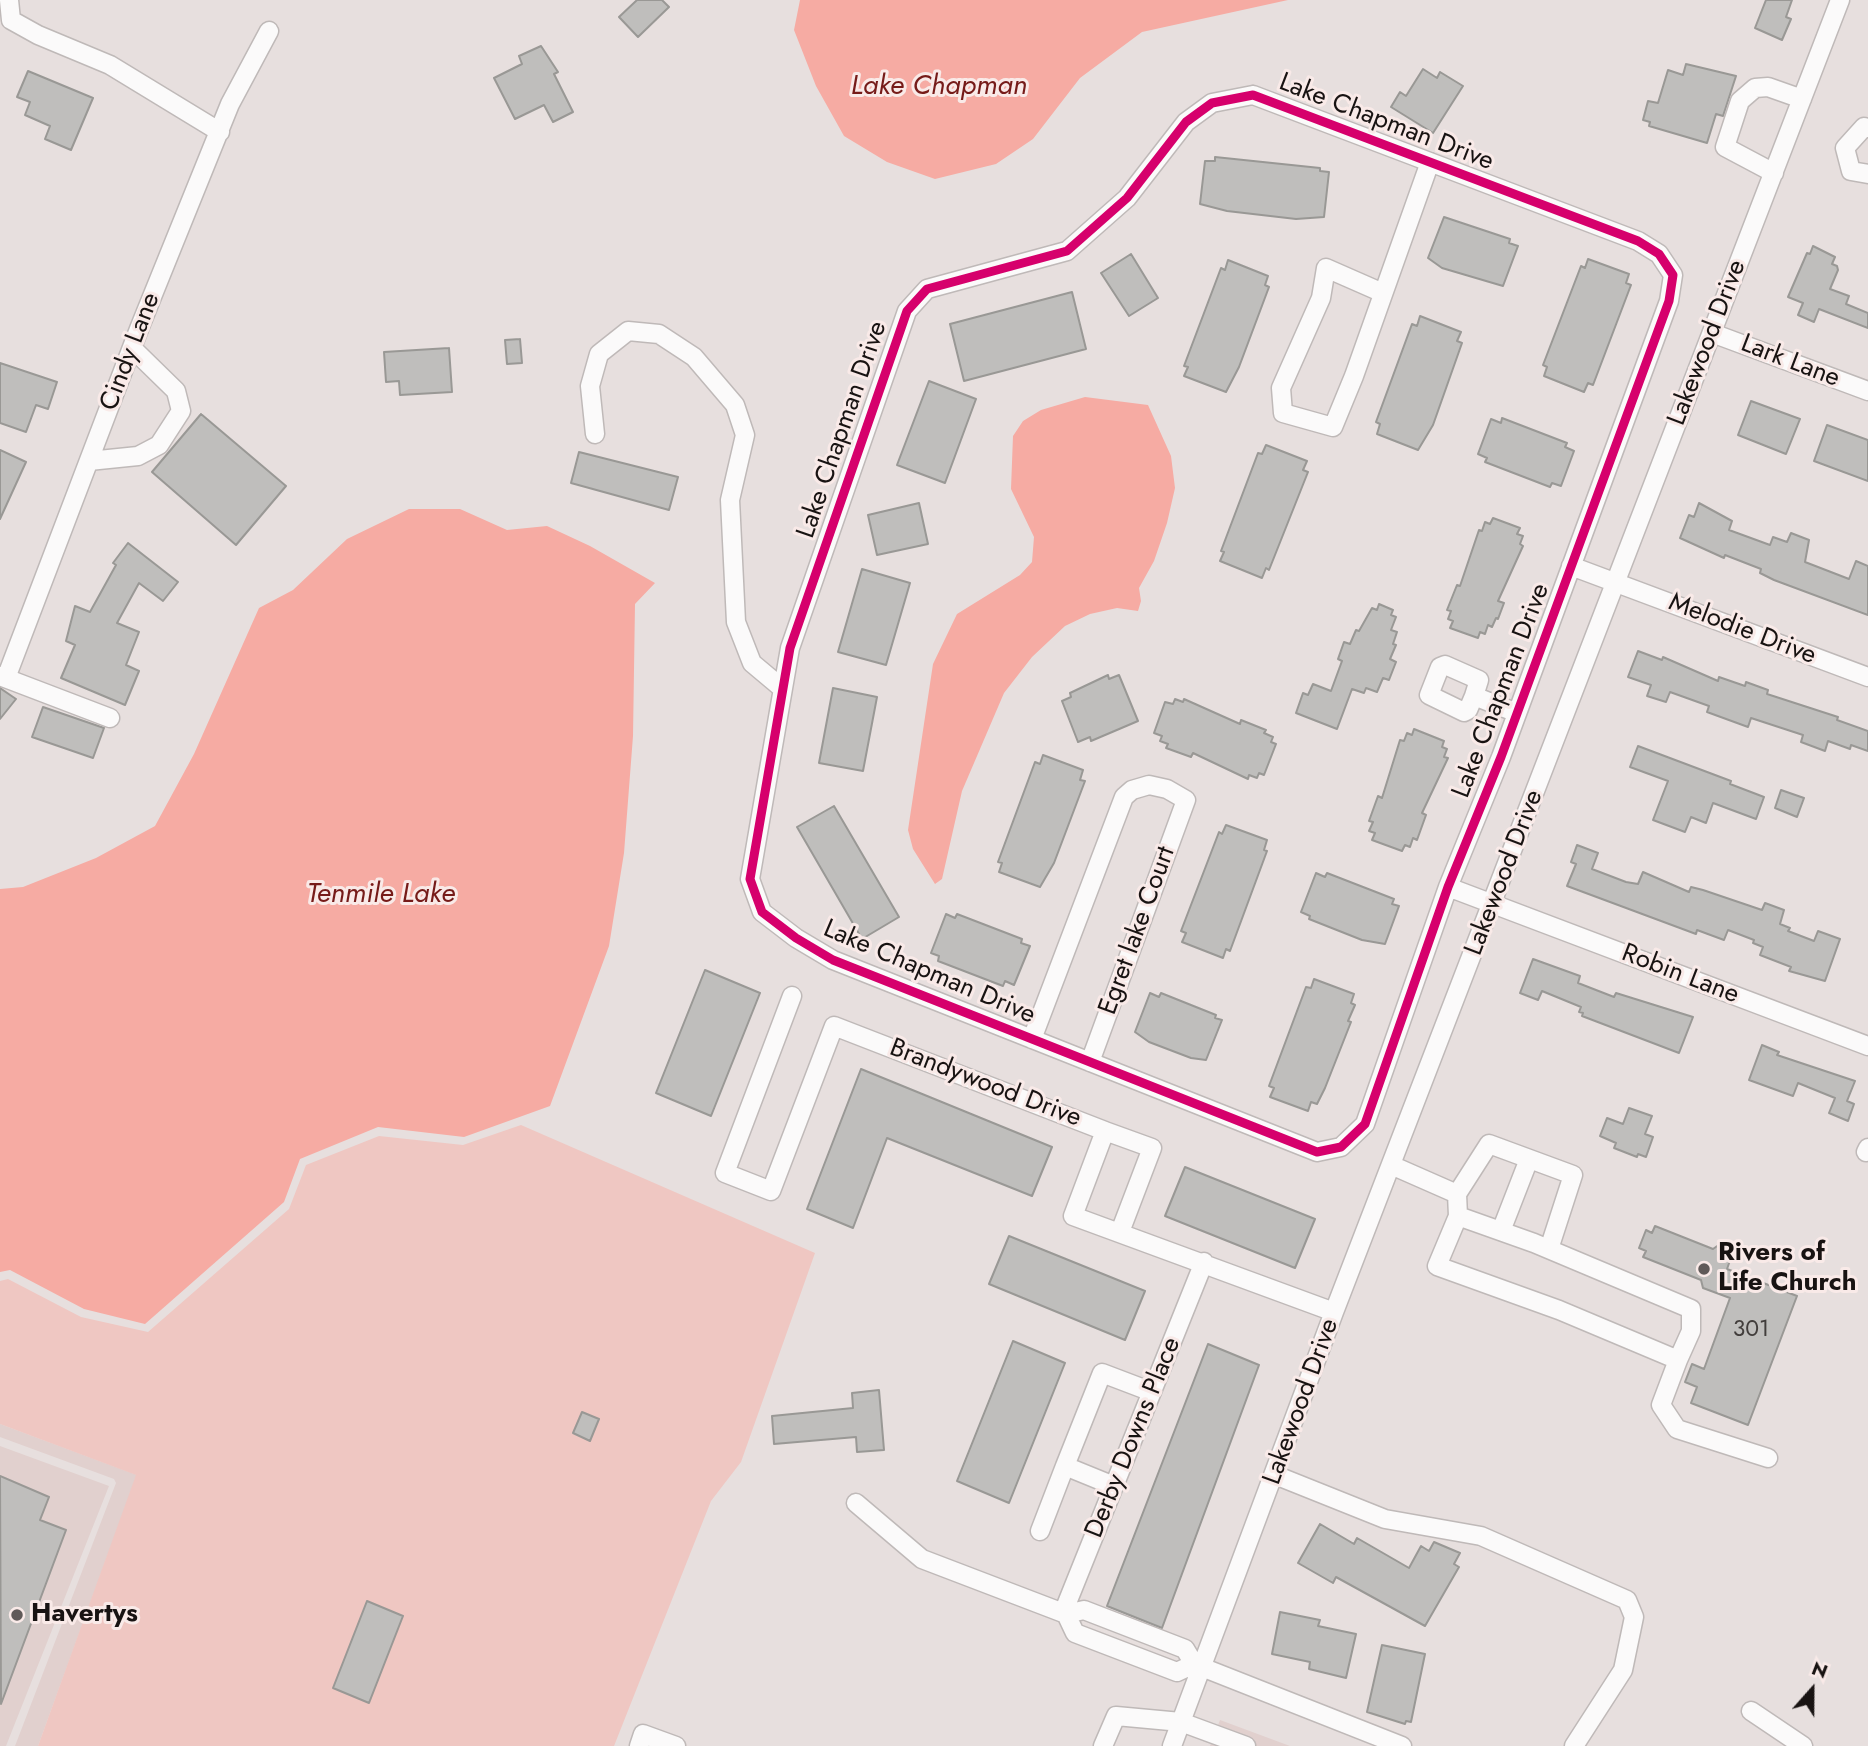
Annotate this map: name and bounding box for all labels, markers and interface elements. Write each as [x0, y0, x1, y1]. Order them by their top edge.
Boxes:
street label: Lake Chapman Drive [1274, 68, 1498, 178]
water label: Lake Chapman [851, 70, 1027, 104]
street label: Lakewood Drive [1662, 256, 1754, 430]
street label: Cindy Lane [94, 289, 168, 415]
street label: Lake Chapman Drive [791, 317, 895, 543]
street label: Lark Lane [1736, 329, 1844, 395]
street label: Lake Chapman Drive [1447, 579, 1557, 803]
street label: Melodie Drive [1664, 588, 1820, 672]
street label: Lakewood Drive [1459, 786, 1551, 960]
street label: Egret lake Court [1093, 843, 1183, 1019]
water label: Tenmile Lake [307, 878, 455, 912]
street label: Lake Chapman Drive [818, 914, 1040, 1032]
street label: Robin Lane [1617, 938, 1743, 1012]
street label: Brandywood Drive [885, 1033, 1085, 1135]
place label: Rivers of Life Church [1718, 1238, 1856, 1300]
marker: Rivers of Life Church [1696, 1261, 1712, 1277]
street label: Lakewood Drive [1258, 1315, 1346, 1489]
house number: 301 [1733, 1316, 1769, 1344]
street label: Derby Downs Place [1080, 1333, 1188, 1543]
place label: Havertys [31, 1599, 138, 1631]
marker: Havertys [9, 1607, 25, 1623]
north arrow [1777, 1655, 1847, 1725]
text: N [1808, 1655, 1832, 1685]

